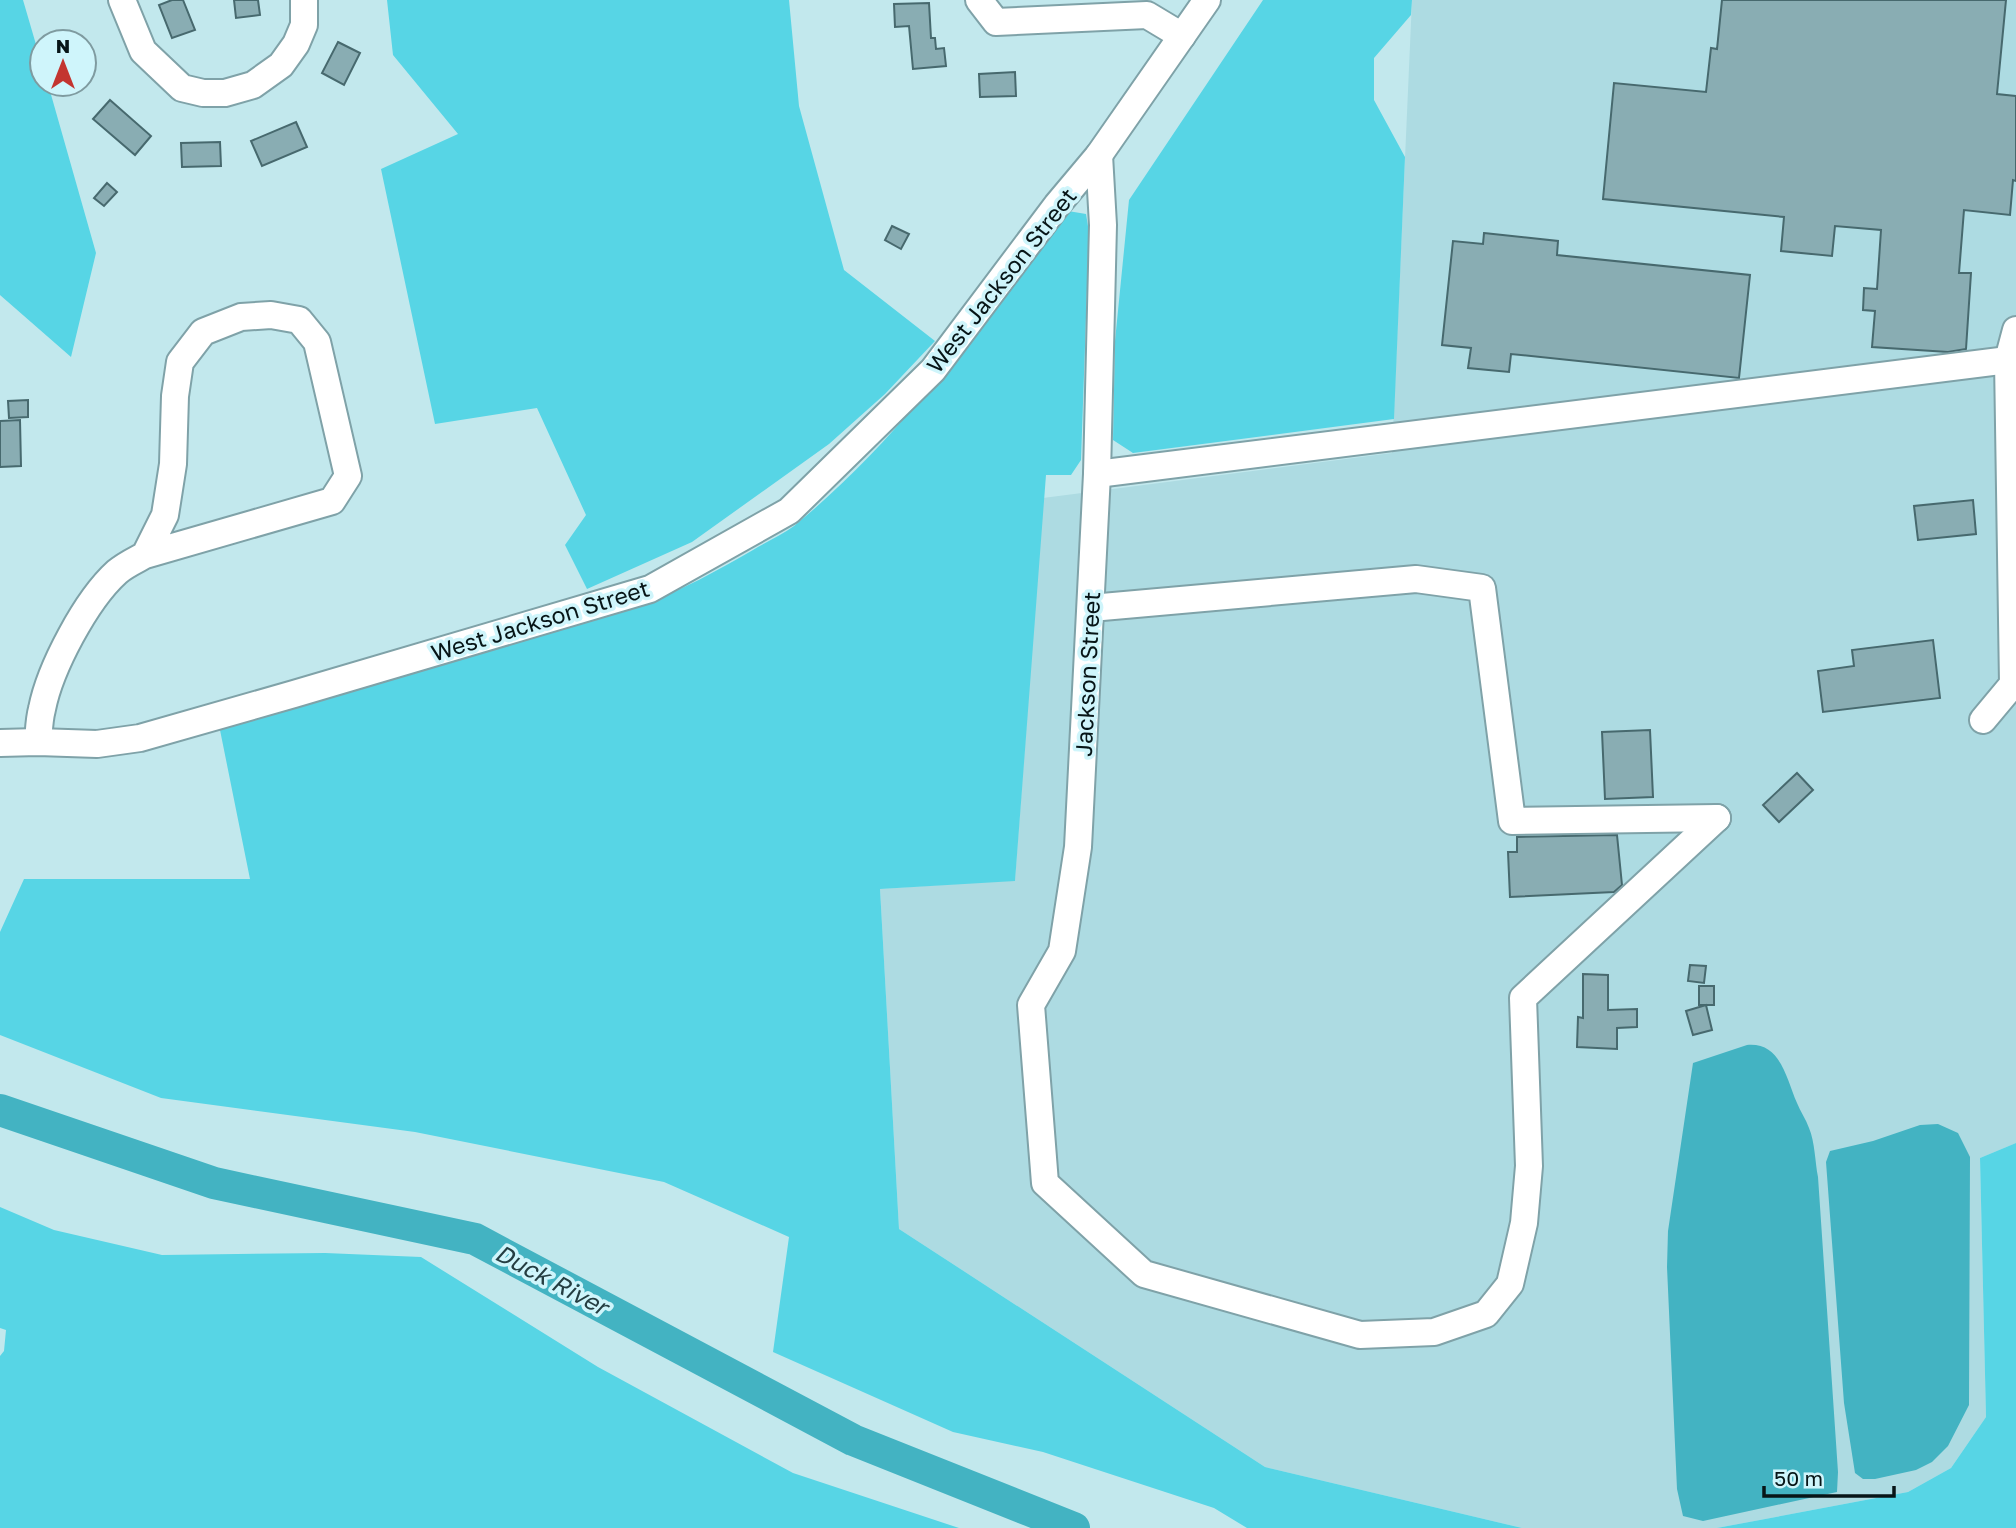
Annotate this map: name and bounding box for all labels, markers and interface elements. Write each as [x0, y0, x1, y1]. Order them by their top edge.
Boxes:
north arrow [28, 28, 98, 98]
text: N [56, 34, 70, 57]
street label: West Jackson Street [920, 182, 1082, 378]
street label: West Jackson Street [427, 573, 653, 667]
street label: Jackson Street [1069, 591, 1105, 757]
water label: Duck River [491, 1237, 616, 1322]
scale bar [1764, 1454, 1894, 1498]
text: 50 m [1774, 1465, 1823, 1491]

